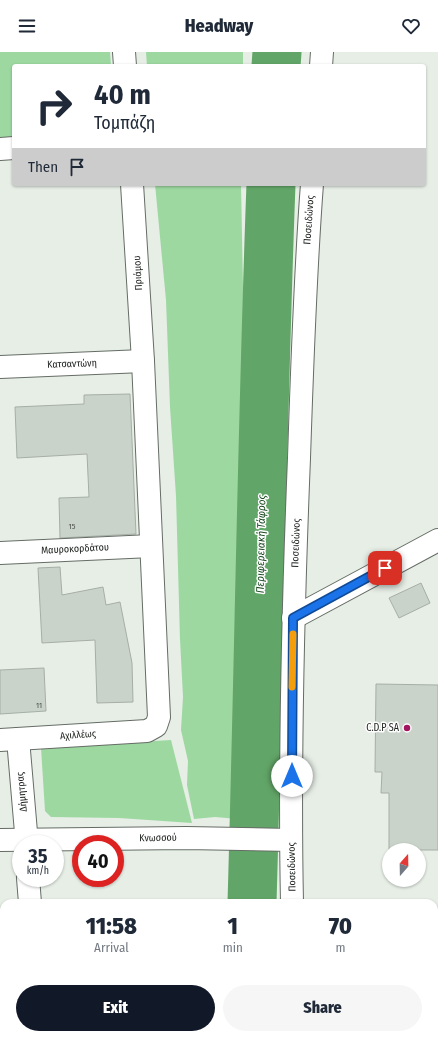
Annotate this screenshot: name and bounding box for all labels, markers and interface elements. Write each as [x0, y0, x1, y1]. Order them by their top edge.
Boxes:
icon: menu [16, 15, 38, 37]
text: Headway [185, 15, 253, 37]
icon: heart [400, 15, 422, 37]
text: 40 m [94, 78, 151, 111]
icon: right [28, 80, 80, 132]
text: Τομπάζη [94, 112, 155, 134]
icon: arrive [66, 156, 88, 178]
text: Then [28, 158, 58, 176]
street label: Ποσειδώνος [300, 194, 317, 245]
street label: Πριάμου [130, 255, 145, 291]
street label: Κατσαντώνη [47, 356, 97, 371]
water label: Περιφερειακή Τάφρος [254, 494, 268, 593]
street label: Ποσειδώνος [288, 517, 303, 568]
house number: 15 [69, 522, 76, 531]
street label: Μαυροκορδάτου [41, 540, 109, 557]
pin [368, 551, 402, 585]
icon: arrive [374, 557, 396, 579]
house number: 11 [36, 701, 42, 710]
place label: C.D.P SA [366, 722, 400, 734]
marker: C.D.P SA [402, 723, 412, 733]
street label: Αχιλλέως [60, 727, 97, 742]
position arrow [271, 755, 313, 797]
street label: Δήμητρας [14, 771, 30, 812]
street label: Κνωσσού [139, 831, 177, 844]
speed limit sign: 40 [72, 835, 124, 887]
street label: Ποσειδώνος [285, 841, 298, 892]
north arrow [382, 843, 426, 887]
map controls [382, 843, 426, 887]
text: 35 [28, 844, 48, 868]
text: km/h [27, 865, 49, 877]
text: 11:58 [86, 912, 137, 940]
text: 1 [228, 912, 238, 940]
text: 70 [329, 912, 352, 940]
text: Arrival [94, 940, 129, 955]
text: min [223, 940, 243, 955]
text: m [335, 940, 345, 955]
button: Exit [16, 985, 215, 1031]
button: Share [223, 985, 422, 1031]

